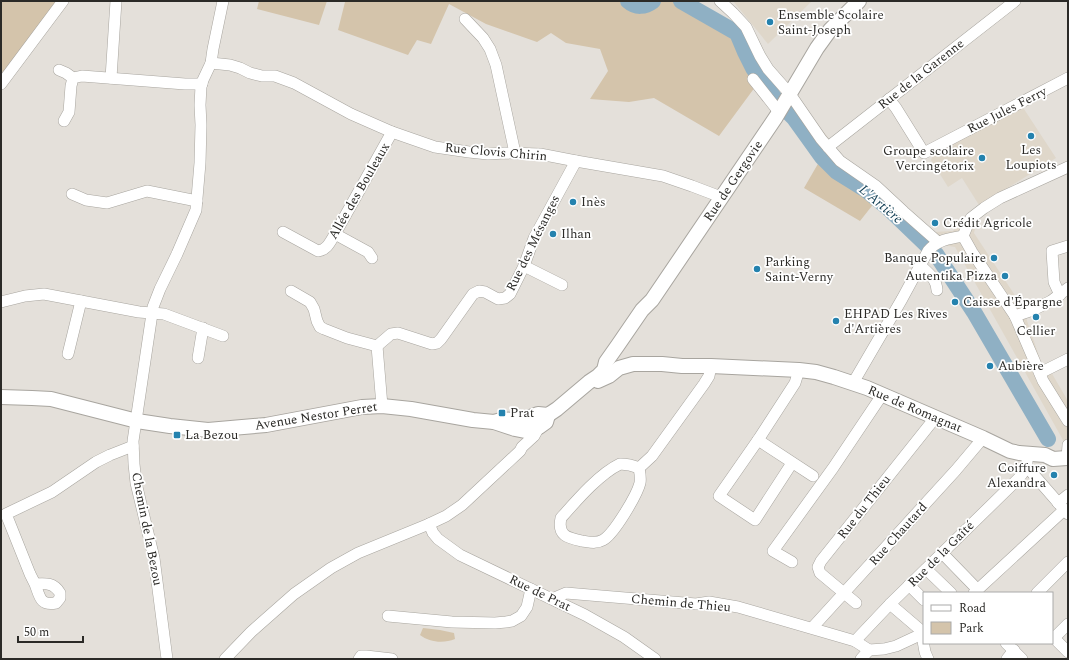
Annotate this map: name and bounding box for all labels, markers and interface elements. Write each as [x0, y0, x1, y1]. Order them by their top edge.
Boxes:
place label: Ensemble Scolaire Saint-Joseph [778, 5, 884, 40]
marker: Ensemble Scolaire Saint-Joseph [765, 17, 775, 27]
street label: Rue de la Garenne [874, 34, 968, 114]
street label: Rue Jules Ferry [964, 81, 1051, 139]
marker: Les Loupiots [1026, 131, 1036, 141]
street label: Rue de Gergovie [698, 136, 768, 226]
street label: Allée des Bouleaux [323, 138, 395, 243]
street label: Rue Clovis Chirin [444, 138, 548, 166]
place label: Les Loupiots [1005, 140, 1057, 175]
place label: Groupe scolaire Vercingétorix [883, 141, 975, 176]
marker: Groupe scolaire Vercingétorix [977, 153, 987, 163]
water label: L'Artière [854, 179, 908, 229]
street label: Rue des Mésanges [501, 191, 565, 295]
place label: Inès [581, 192, 606, 212]
marker: Inès [568, 197, 578, 207]
place label: Crédit Agricole [943, 213, 1032, 233]
marker: Crédit Agricole [930, 218, 940, 228]
place label: Ilhan [561, 224, 592, 244]
marker: Ilhan [548, 229, 558, 239]
place label: Banque Populaire [884, 248, 986, 268]
place label: Parking Saint-Verny [765, 252, 834, 287]
marker: Banque Populaire [989, 253, 999, 263]
marker: Parking Saint-Verny [752, 264, 762, 274]
place label: Autentika Pizza [905, 266, 998, 286]
marker: Autentika Pizza [1000, 271, 1010, 281]
place label: Caisse d'Épargne [963, 292, 1062, 312]
marker: Caisse d'Épargne [950, 297, 960, 307]
place label: EHPAD Les Rives d'Artières [844, 304, 948, 339]
marker: Cellier [1031, 312, 1041, 322]
marker: EHPAD Les Rives d'Artières [831, 316, 841, 326]
place label: Cellier [1017, 321, 1055, 341]
place label: Aubière [998, 356, 1044, 376]
marker: Aubière [985, 361, 995, 371]
street label: Rue de Romagnat [865, 380, 966, 438]
street label: Avenue Nestor Perret [253, 396, 379, 436]
place label: Prat [510, 403, 535, 423]
marker: Prat [497, 408, 507, 418]
place label: La Bezou [185, 425, 238, 445]
marker: La Bezou [172, 430, 182, 440]
place label: Coiffure Alexandra [987, 458, 1047, 493]
street label: Rue du Thieu [832, 470, 896, 544]
marker: Coiffure Alexandra [1049, 470, 1059, 480]
street label: Chemin de la Bezou [126, 471, 168, 587]
street label: Rue Chautard [864, 498, 932, 570]
street label: Rue de la Gaîté [903, 516, 979, 592]
street label: Rue de Prat [506, 569, 575, 617]
street label: Chemin de Thieu [630, 589, 732, 617]
legend [923, 592, 1053, 644]
text: Road [959, 599, 986, 618]
scale bar [18, 618, 83, 644]
text: Park [959, 619, 984, 638]
text: 50 m [24, 623, 49, 642]

